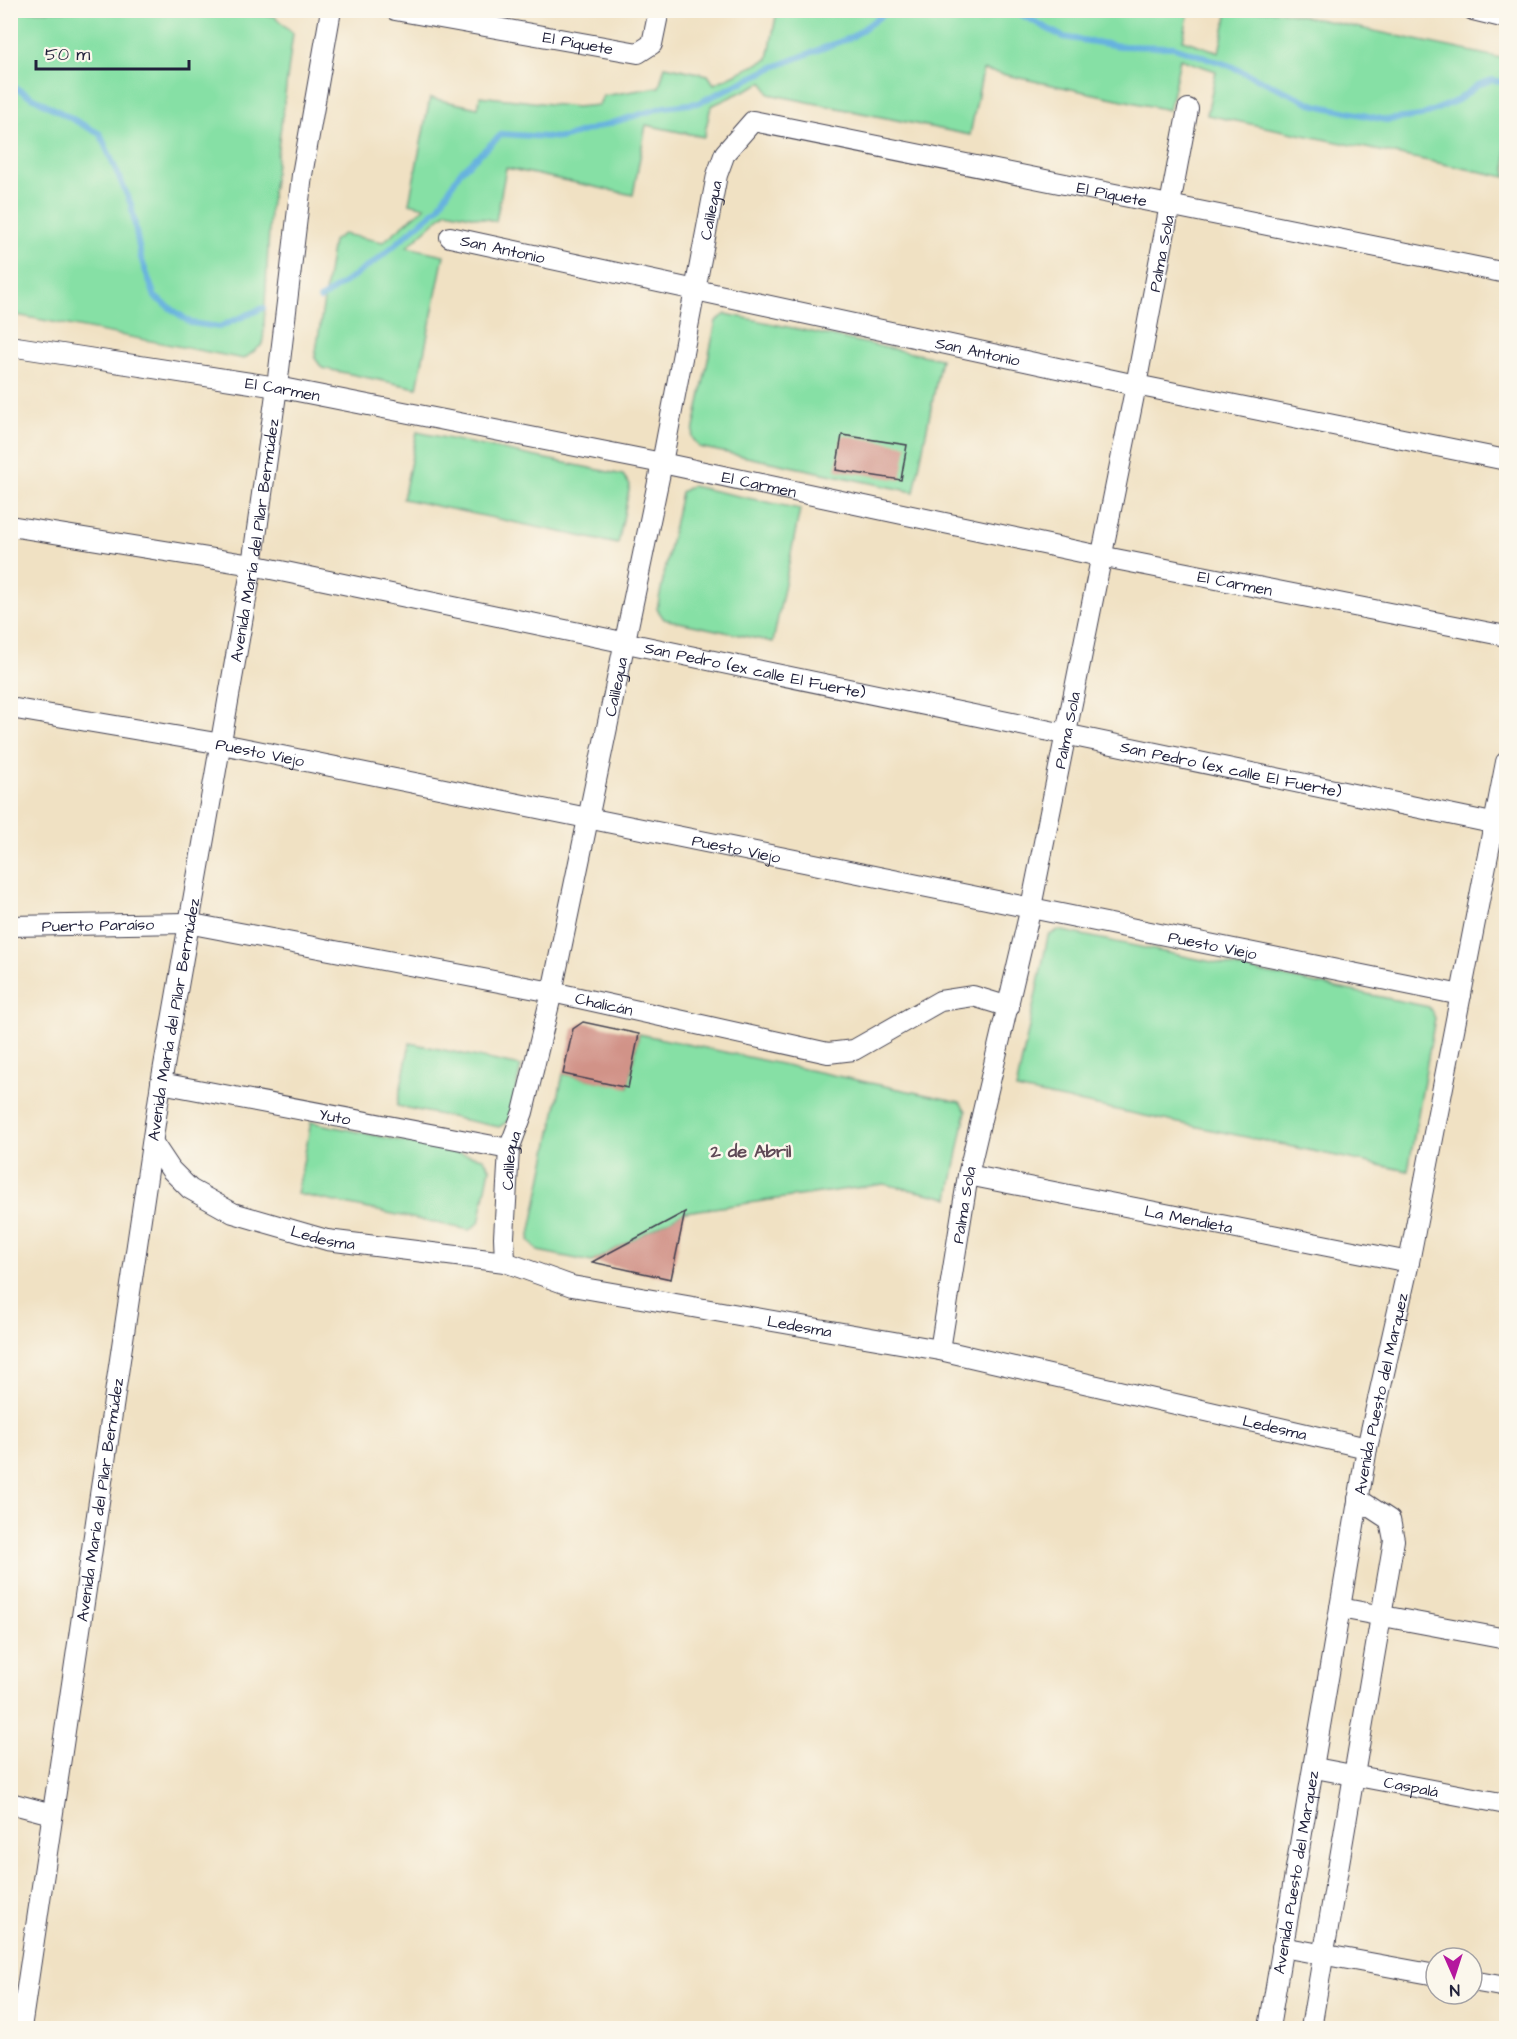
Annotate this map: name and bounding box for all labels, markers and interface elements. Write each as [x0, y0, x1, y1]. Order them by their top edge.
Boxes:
street label: El Piquete [541, 26, 615, 60]
scale bar [36, 33, 189, 71]
text: 50 m [45, 42, 90, 67]
street label: El Piquete [1075, 177, 1149, 212]
street label: Calilegua [695, 179, 728, 242]
street label: Palma Sola [1144, 213, 1180, 294]
street label: San Antonio [458, 230, 547, 269]
street label: San Antonio [933, 332, 1022, 372]
street label: El Carmen [244, 372, 322, 407]
street label: Avenida María del Pilar Bermúdez [225, 417, 284, 664]
street label: El Carmen [720, 466, 798, 503]
street label: El Carmen [1196, 565, 1274, 602]
street label: San Pedro (ex calle El Fuerte) [642, 637, 868, 704]
street label: Calilegua [600, 655, 633, 719]
street label: Palma Sola [1049, 690, 1086, 771]
street label: Puesto Viejo [214, 733, 306, 772]
street label: San Pedro (ex calle El Fuerte) [1118, 736, 1344, 803]
street label: Puesto Viejo [690, 830, 783, 869]
street label: Avenida María del Pilar Bermúdez [143, 896, 205, 1142]
street label: Puerto Paraíso [42, 914, 154, 937]
street label: Puesto Viejo [1166, 926, 1259, 965]
street label: Chalicán [573, 987, 635, 1022]
street label: Yuto [317, 1103, 353, 1131]
street label: Calilegua [497, 1128, 527, 1191]
district label: 2 de Abril [710, 1139, 792, 1164]
street label: Palma Sola [947, 1164, 982, 1245]
street label: La Mendieta [1143, 1200, 1235, 1239]
street label: Ledesma [288, 1220, 356, 1255]
street label: Avenida Puesto del Marquez [1349, 1291, 1414, 1497]
street label: Ledesma [766, 1310, 834, 1343]
street label: Avenida María del Pilar Bermúdez [71, 1377, 129, 1623]
street label: Ledesma [1240, 1410, 1309, 1446]
street label: Avenida Puesto del Marquez [1268, 1769, 1324, 1976]
street label: Caspalá [1382, 1771, 1440, 1803]
north arrow [1424, 1946, 1484, 2006]
text: N [1449, 1979, 1460, 2001]

